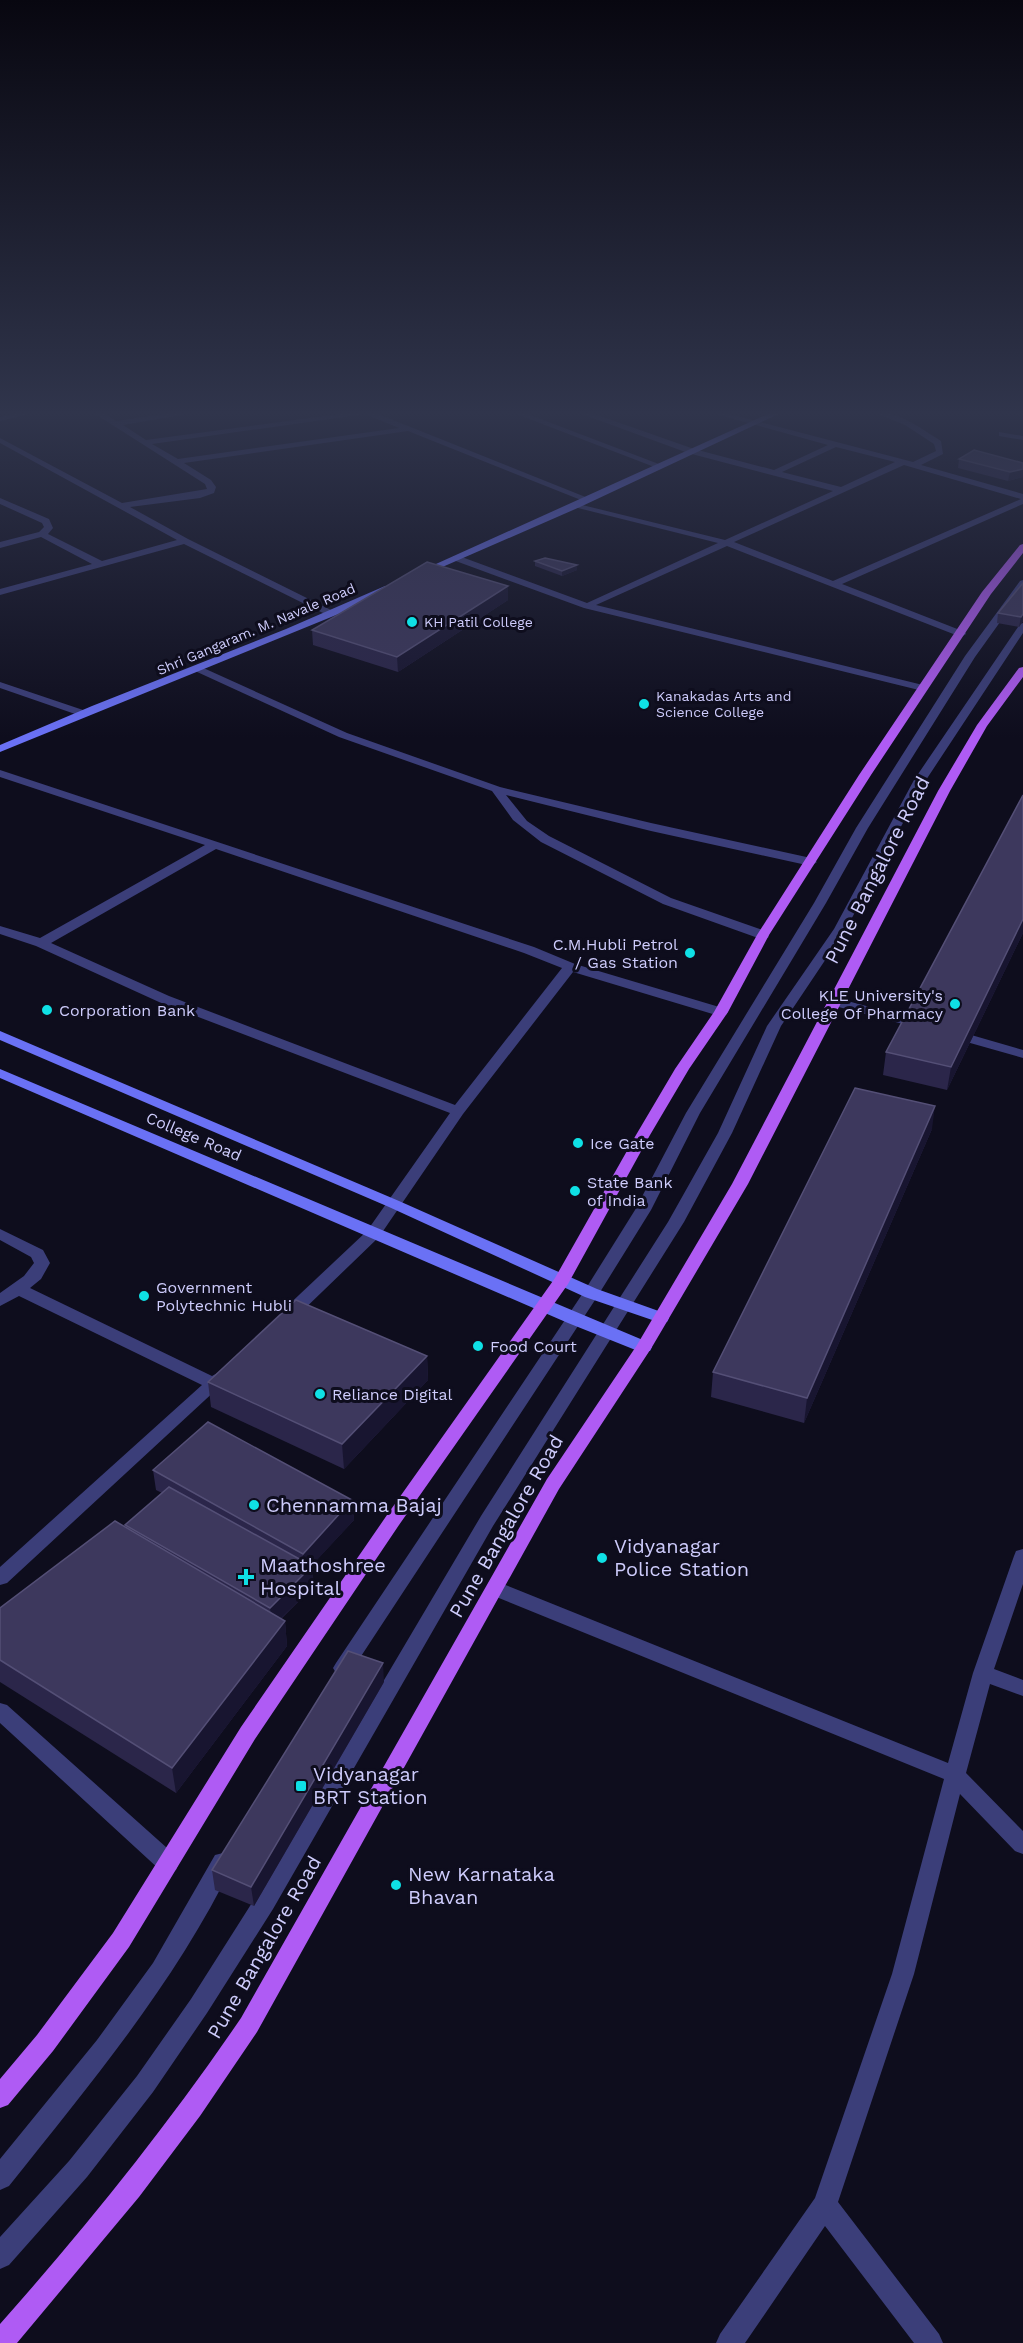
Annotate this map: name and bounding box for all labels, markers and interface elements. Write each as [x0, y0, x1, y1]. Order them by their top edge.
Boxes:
street label: Shri Gangaram. M. Navale Road [154, 580, 358, 678]
place label: KH Patil College [424, 614, 533, 630]
marker: KH Patil College [405, 615, 419, 629]
place label: Kanakadas Arts and Science College [656, 688, 791, 720]
marker: Kanakadas Arts and Science College [637, 697, 651, 711]
street label: Pune Bangalore Road [819, 772, 935, 968]
place label: C.M.Hubli Petrol / Gas Station [553, 935, 678, 972]
marker: C.M.Hubli Petrol / Gas Station [683, 946, 697, 960]
place label: KLE University's College Of Pharmacy [781, 986, 944, 1023]
marker: KLE University's College Of Pharmacy [948, 997, 962, 1011]
place label: Corporation Bank [59, 1001, 195, 1020]
marker: Corporation Bank [40, 1003, 54, 1017]
street label: College Road [143, 1108, 244, 1165]
place label: Ice Gate [590, 1134, 655, 1153]
marker: Ice Gate [571, 1136, 585, 1150]
place label: State Bank of India [587, 1173, 673, 1210]
marker: State Bank of India [568, 1184, 582, 1198]
place label: Government Polytechnic Hubli [156, 1278, 292, 1315]
marker: Government Polytechnic Hubli [137, 1289, 151, 1303]
place label: Food Court [490, 1337, 577, 1356]
marker: Food Court [471, 1339, 485, 1353]
place label: Reliance Digital [332, 1385, 453, 1404]
marker: Reliance Digital [313, 1387, 327, 1401]
street label: Pune Bangalore Road [444, 1430, 568, 1622]
place label: Chennamma Bajaj [266, 1493, 442, 1517]
marker: Chennamma Bajaj [247, 1498, 261, 1512]
place label: Vidyanagar Police Station [614, 1534, 749, 1581]
marker: Vidyanagar Police Station [595, 1551, 609, 1565]
place label: Maathoshree Hospital [260, 1553, 386, 1600]
marker: Maathoshree Hospital [237, 1568, 255, 1586]
place label: Vidyanagar BRT Station [313, 1762, 428, 1809]
marker: Vidyanagar BRT Station [294, 1779, 308, 1793]
street label: Pune Bangalore Road [202, 1851, 326, 2043]
place label: New Karnataka Bhavan [408, 1862, 555, 1909]
marker: New Karnataka Bhavan [389, 1878, 403, 1892]

